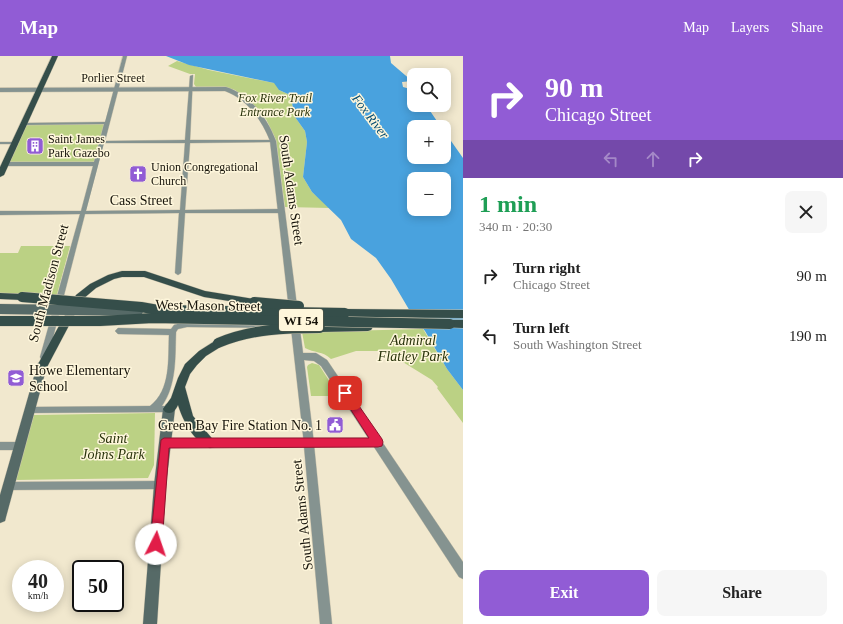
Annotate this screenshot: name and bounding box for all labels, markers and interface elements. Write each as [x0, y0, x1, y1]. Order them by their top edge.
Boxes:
text: Map [20, 17, 58, 38]
text: Map [683, 20, 709, 35]
text: Layers [731, 20, 769, 35]
text: Share [791, 20, 823, 35]
map controls [407, 68, 451, 216]
button: search [407, 68, 451, 112]
street label: Porlier Street [81, 71, 145, 85]
icon: right [479, 72, 531, 124]
text: 90 m [545, 72, 603, 103]
water label: Fox River [348, 90, 393, 142]
park label: Fox River Trail Entrance Park [237, 91, 313, 119]
text: Chicago Street [545, 105, 651, 125]
button: + [407, 120, 451, 164]
place label: Saint James Park Gazebo [48, 132, 110, 160]
street label: South Adams Street [276, 134, 307, 246]
building icon: Saint James Park Gazebo [25, 136, 45, 156]
icon: left [600, 148, 622, 170]
icon: ahead [642, 148, 664, 170]
icon: right [684, 148, 706, 170]
place label: Union Congregational Church [151, 160, 259, 188]
church icon: Union Congregational Church [128, 164, 148, 184]
button: − [407, 172, 451, 216]
text: 1 min [479, 191, 537, 217]
button: close [785, 191, 827, 233]
street label: Cass Street [110, 193, 172, 208]
text: 340 m · 20:30 [479, 219, 552, 234]
street label: South Madison Street [26, 222, 71, 344]
text: Turn right [513, 260, 580, 276]
icon: right [479, 265, 501, 287]
text: 90 m [797, 268, 827, 284]
text: Chicago Street [513, 277, 590, 292]
street label: West Mason Street [155, 297, 261, 314]
road number: WI 54 [279, 309, 323, 331]
text: Turn left [513, 320, 570, 336]
icon: left [479, 325, 501, 347]
text: 190 m [789, 328, 827, 344]
park label: Admiral Flatley Park [377, 333, 449, 364]
text: South Washington Street [513, 337, 642, 352]
place label: Howe Elementary School [29, 363, 130, 394]
school or university icon: Howe Elementary School [6, 368, 26, 388]
pin [328, 376, 362, 410]
icon: arrive [334, 382, 356, 404]
public building icon: Green Bay Fire Station No. 1 [325, 415, 345, 435]
place label: Green Bay Fire Station No. 1 [158, 418, 322, 433]
park label: Saint Johns Park [81, 431, 145, 462]
street label: South Adams Street [289, 459, 316, 571]
position arrow [135, 523, 177, 565]
speed limit sign: 50 [72, 560, 124, 612]
text: 40 [28, 570, 48, 592]
button: Exit [479, 570, 649, 616]
button: Share [657, 570, 827, 616]
text: km/h [28, 590, 48, 601]

